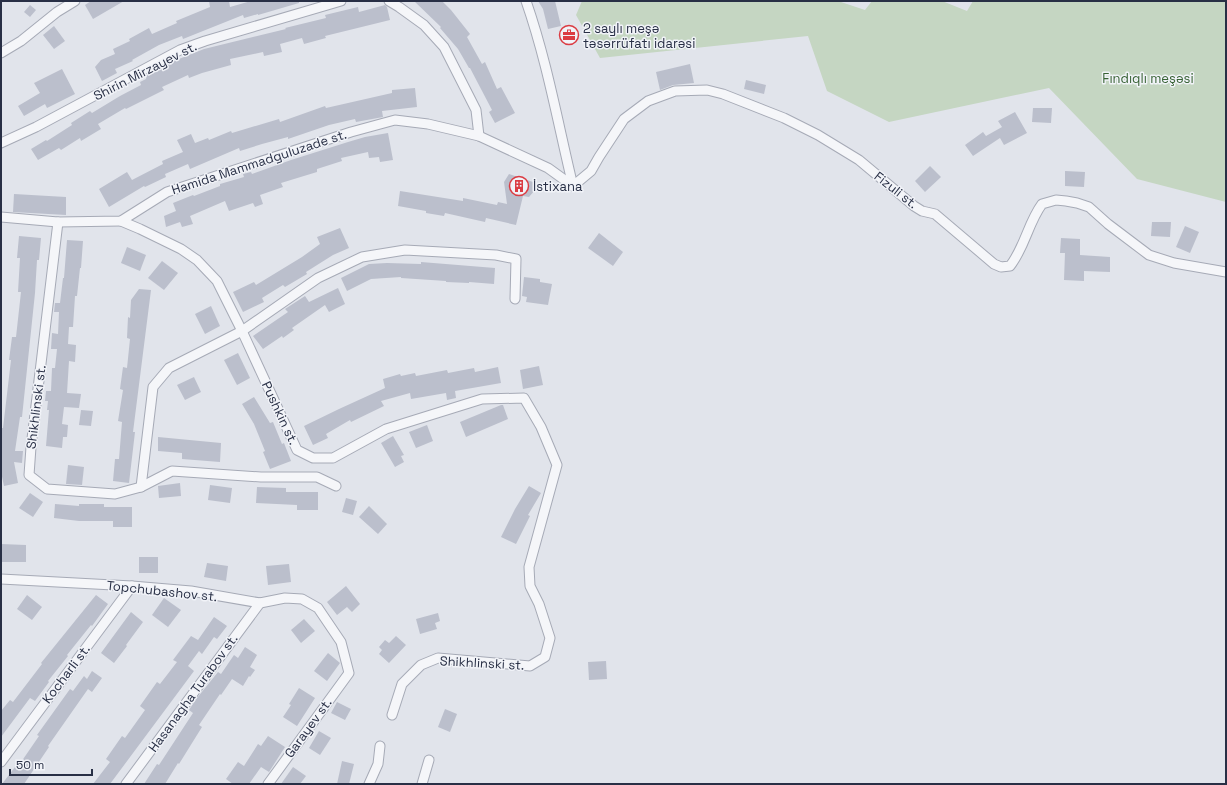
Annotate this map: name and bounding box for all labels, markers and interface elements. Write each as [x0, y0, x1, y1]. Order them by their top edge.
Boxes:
place label: 2 saylı meşə təsərrüfatı idarəsi [583, 20, 695, 52]
office icon: 2 saylı meşə təsərrüfatı idarəsi [558, 24, 580, 46]
street label: Shirin Mirzayev st. [91, 38, 199, 104]
park label: Fındıqlı meşəsi [1102, 70, 1194, 87]
street label: Hamida Mammadguluzade st. [169, 126, 349, 198]
street label: Fizuli st. [871, 168, 921, 212]
building icon: İstixana [508, 175, 530, 197]
place label: İstixana [533, 178, 583, 195]
street label: Shikhlinski st. [22, 364, 50, 450]
street label: Pushkin st. [258, 379, 302, 447]
street label: Topchubashov st. [106, 577, 218, 605]
street label: Hasanagha Turabov st. [145, 631, 241, 755]
street label: Kocharli st. [38, 641, 94, 707]
street label: Shikhlinski st. [439, 652, 525, 674]
street label: Garayev st. [281, 695, 335, 761]
scale bar [10, 751, 92, 777]
text: 50 m [16, 757, 44, 773]

